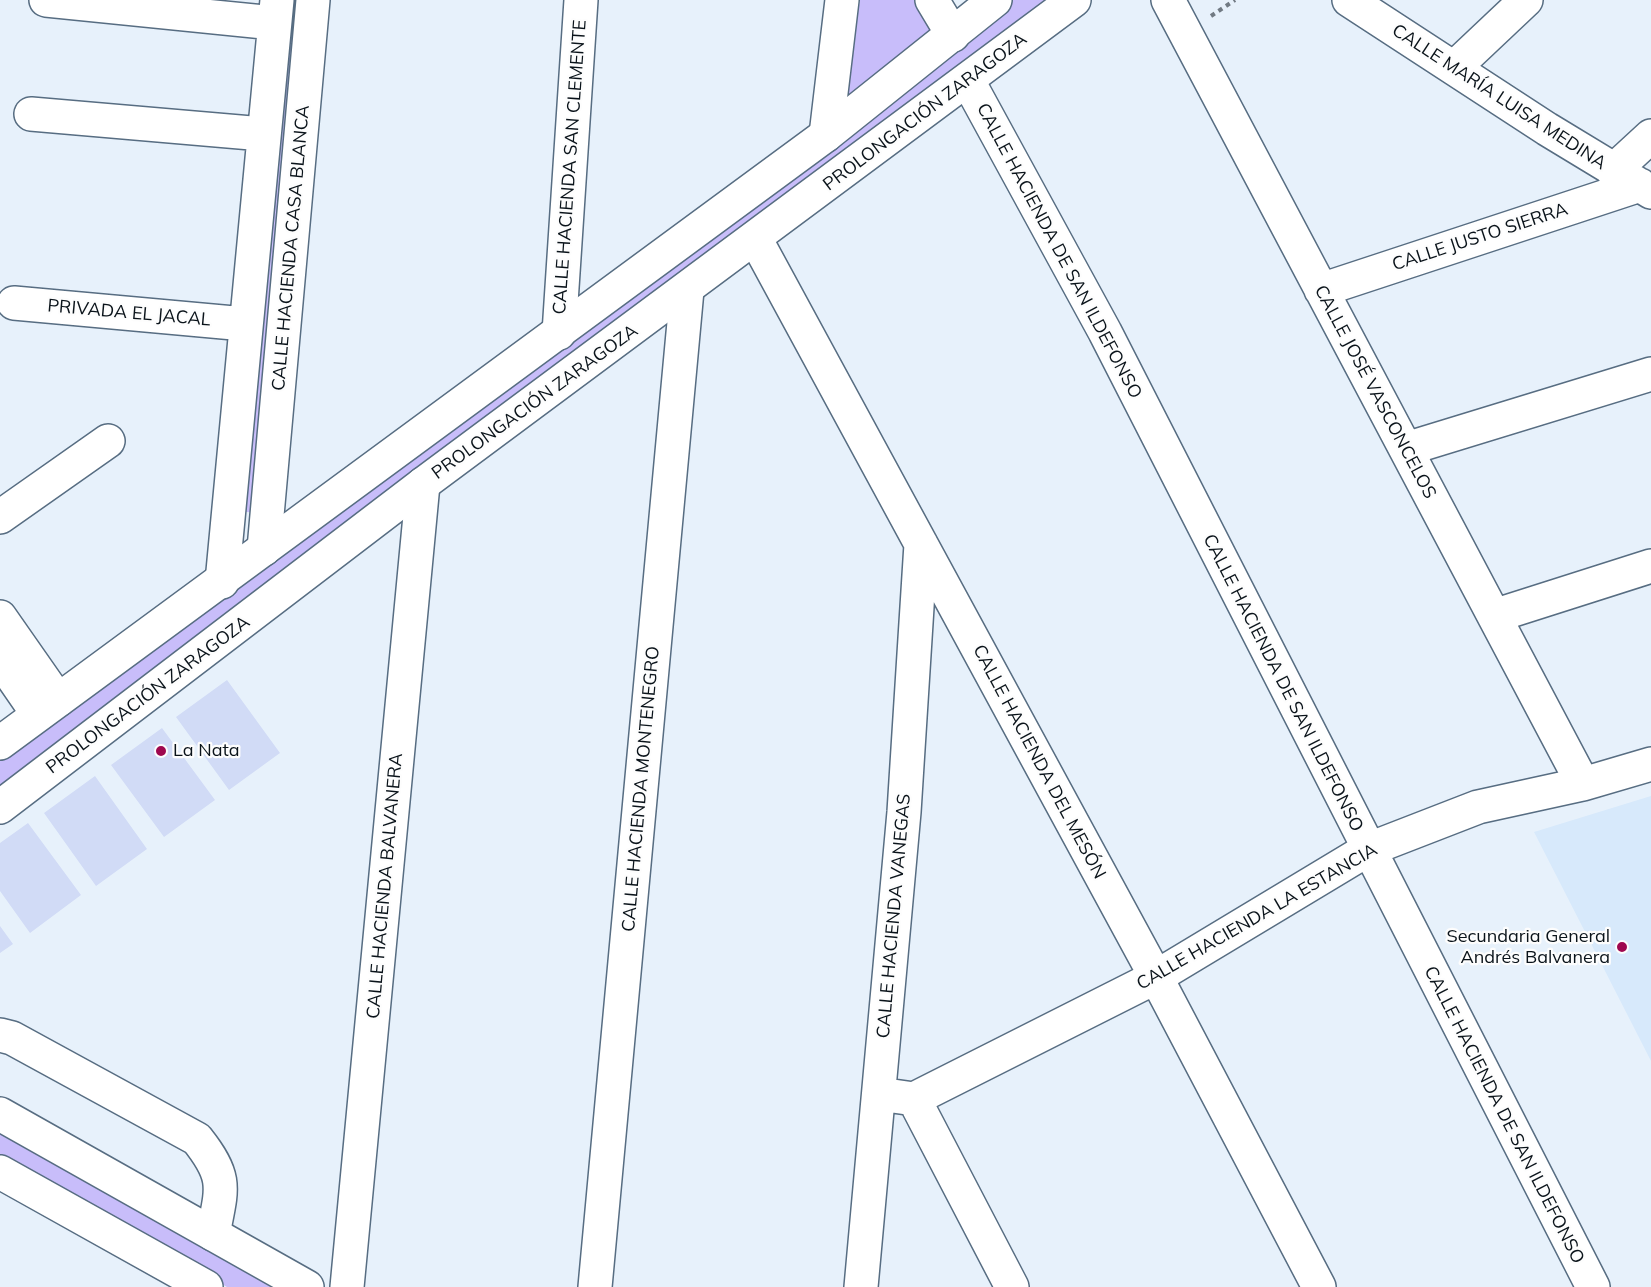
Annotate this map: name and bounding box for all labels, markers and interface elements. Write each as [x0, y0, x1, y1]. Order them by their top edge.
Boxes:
street label: CALLE HACIENDA SAN CLEMENTE [549, 19, 591, 315]
street label: CALLE MARÍA LUISA MEDINA [1388, 20, 1610, 174]
street label: PROLONGACIÓN ZARAGOZA [819, 28, 1031, 196]
street label: CALLE HACIENDA DE SAN ILDEFONSO [972, 100, 1146, 402]
street label: CALLE HACIENDA CASA BLANCA [268, 104, 314, 392]
street label: CALLE JUSTO SIERRA [1390, 198, 1570, 276]
street label: CALLE JOSÉ VASCONCELOS [1309, 282, 1441, 502]
street label: PRIVADA EL JACAL [46, 295, 212, 331]
street label: PROLONGACIÓN ZARAGOZA [428, 320, 642, 484]
street label: CALLE HACIENDA DE SAN ILDEFONSO [1198, 531, 1368, 835]
street label: PROLONGACIÓN ZARAGOZA [42, 611, 254, 779]
street label: CALLE HACIENDA DEL MESÓN [968, 641, 1110, 883]
street label: CALLE HACIENDA MONTENEGRO [618, 645, 664, 933]
place label: La Nata [173, 740, 240, 762]
marker: La Nata [154, 744, 168, 758]
street label: CALLE HACIENDA BALVANERA [363, 752, 407, 1020]
street label: CALLE HACIENDA VANEGAS [873, 793, 915, 1039]
street label: CALLE HACIENDA LA ESTANCIA [1133, 839, 1381, 995]
place label: Secundaria General Andrés Balvanera [1446, 926, 1610, 968]
marker: Secundaria General Andrés Balvanera [1615, 940, 1629, 954]
street label: CALLE HACIENDA DE SAN ILDEFONSO [1419, 963, 1589, 1267]

